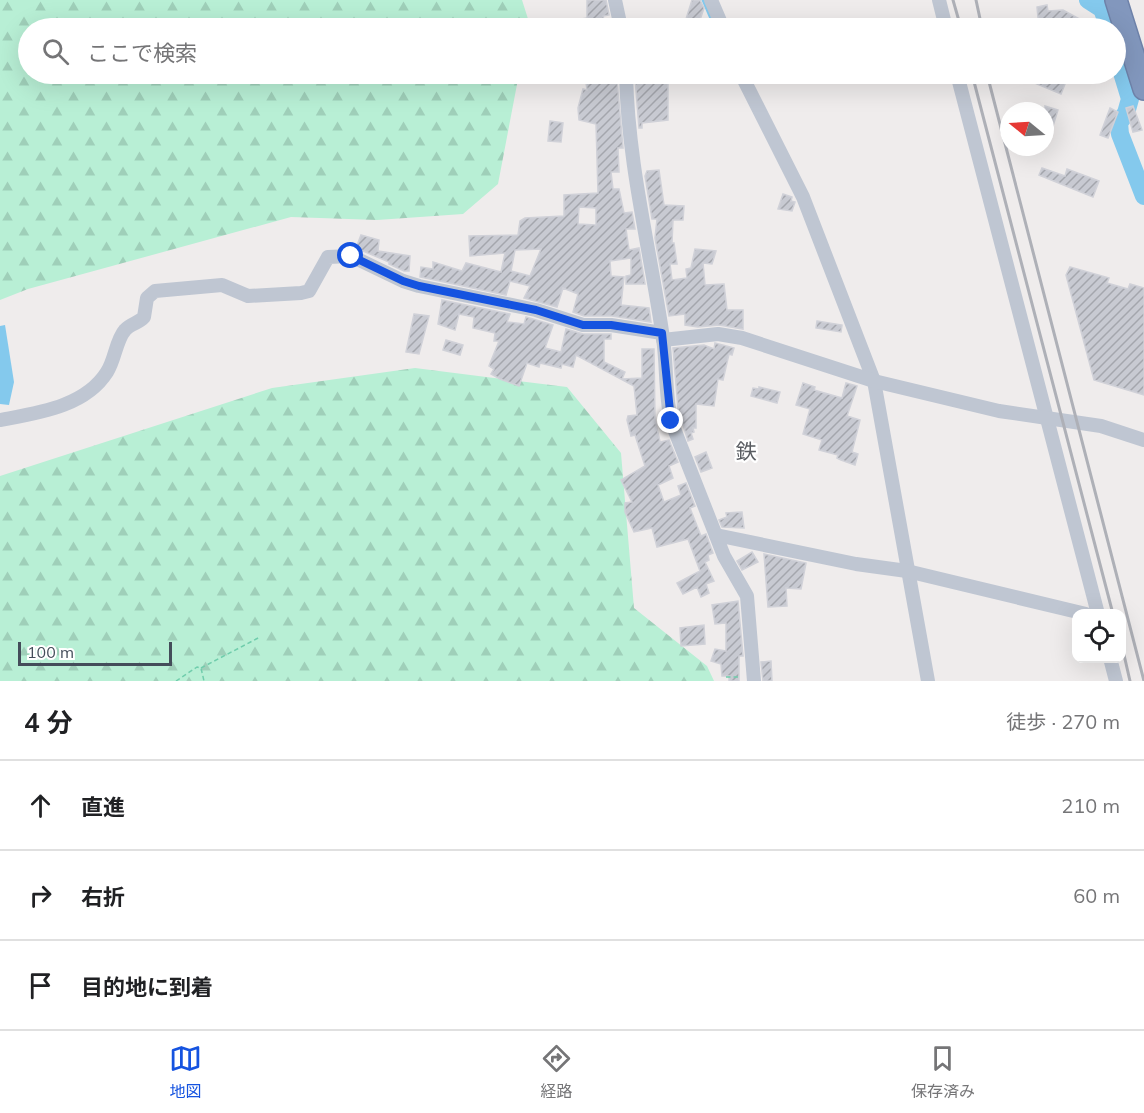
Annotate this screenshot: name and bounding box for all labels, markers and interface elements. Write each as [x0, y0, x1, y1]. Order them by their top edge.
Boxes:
search box [18, 18, 1126, 84]
icon: search [39, 35, 72, 68]
text: ここで検索 [87, 39, 197, 67]
north arrow [1000, 102, 1054, 156]
route start [337, 242, 363, 268]
route end [657, 407, 683, 433]
district label: 鉄 [736, 438, 757, 464]
map controls [1072, 609, 1126, 663]
button: locate [1072, 609, 1126, 663]
scale bar [18, 639, 172, 666]
text: 100 m [27, 642, 74, 662]
text: 4 分 [24, 706, 73, 739]
text: 徒歩 · 270 m [1006, 709, 1120, 734]
icon: ahead [24, 789, 57, 822]
text: 直進 [81, 793, 125, 821]
text: 210 m [1061, 793, 1120, 818]
icon: right [24, 879, 57, 912]
text: 右折 [81, 883, 125, 911]
text: 60 m [1073, 883, 1120, 908]
icon: arrive [24, 969, 57, 1002]
text: 目的地に到着 [81, 973, 213, 1001]
tab: 地図 [169, 1042, 202, 1102]
tab: 経路 [540, 1042, 573, 1102]
tab: 保存済み [911, 1042, 975, 1102]

